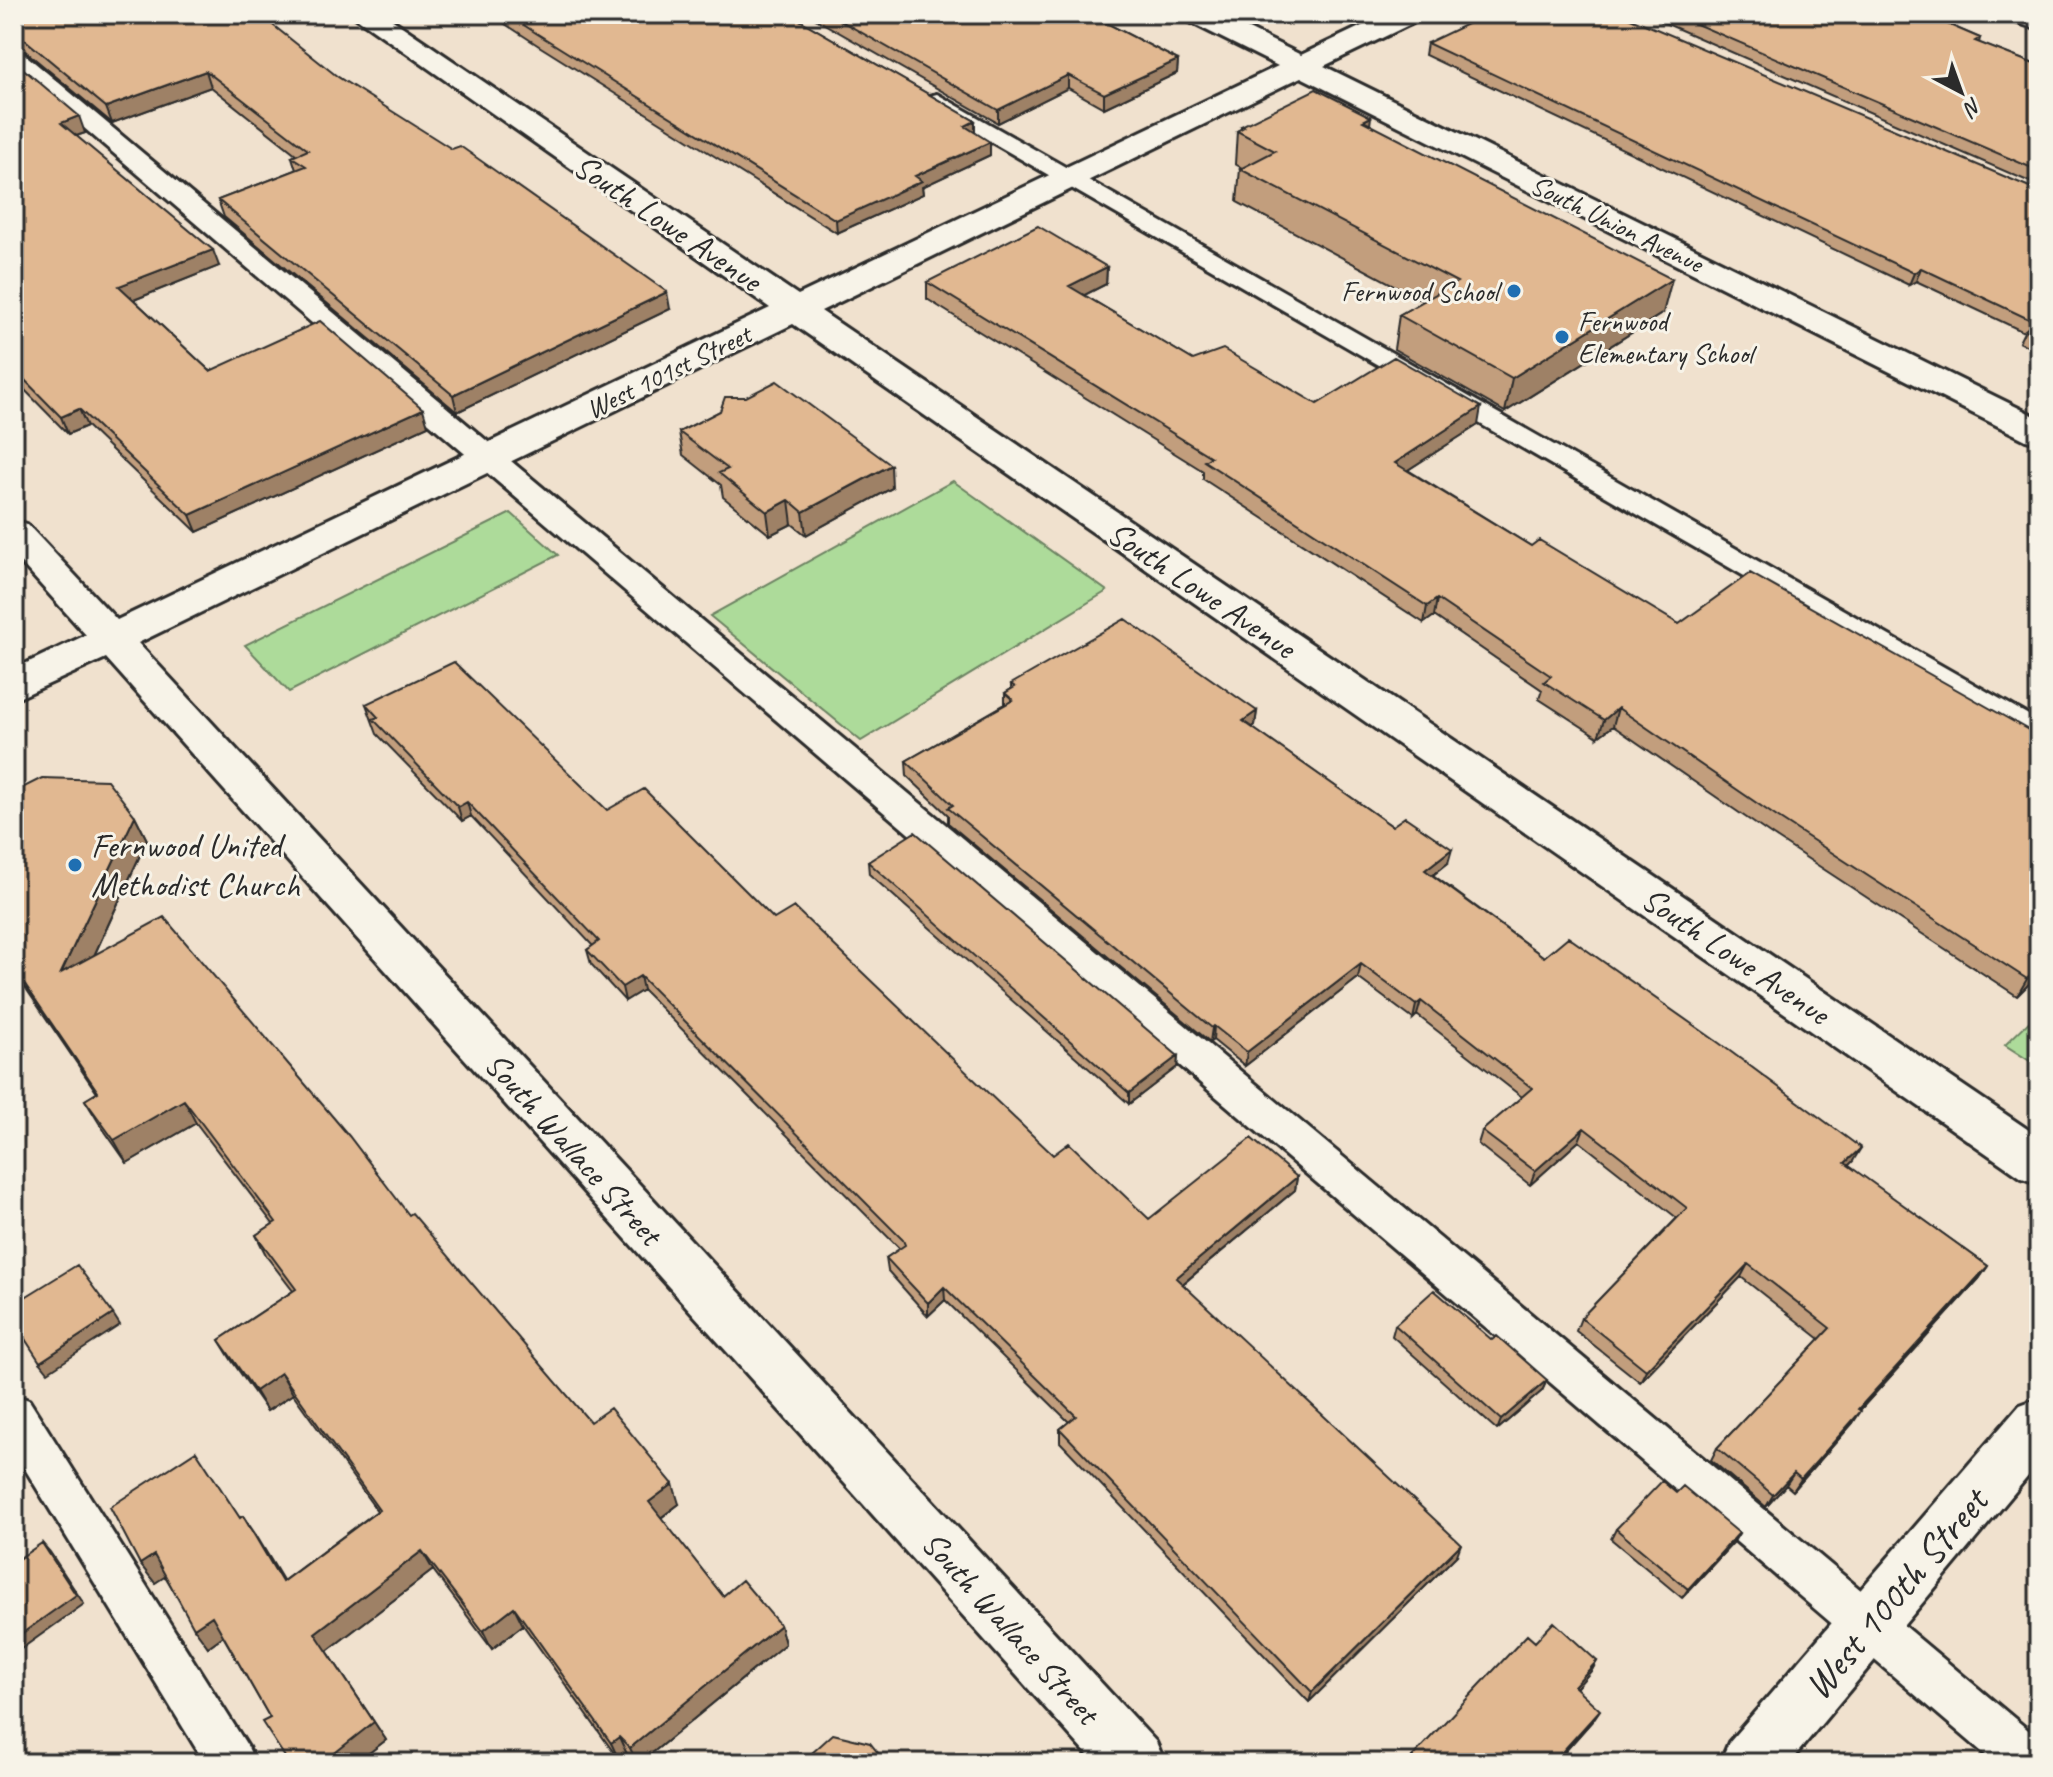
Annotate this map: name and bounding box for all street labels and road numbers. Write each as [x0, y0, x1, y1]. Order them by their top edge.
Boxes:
street label: South Lowe Avenue [566, 144, 772, 303]
street label: South Union Avenue [1525, 167, 1710, 281]
street label: West 101st Street [580, 315, 759, 426]
street label: South Lowe Avenue [1100, 511, 1306, 670]
street label: South Lowe Avenue [1634, 877, 1840, 1036]
street label: South Wallace Street [476, 1043, 674, 1257]
street label: West 100th Street [1793, 1475, 2001, 1709]
street label: South Wallace Street [913, 1522, 1111, 1736]

